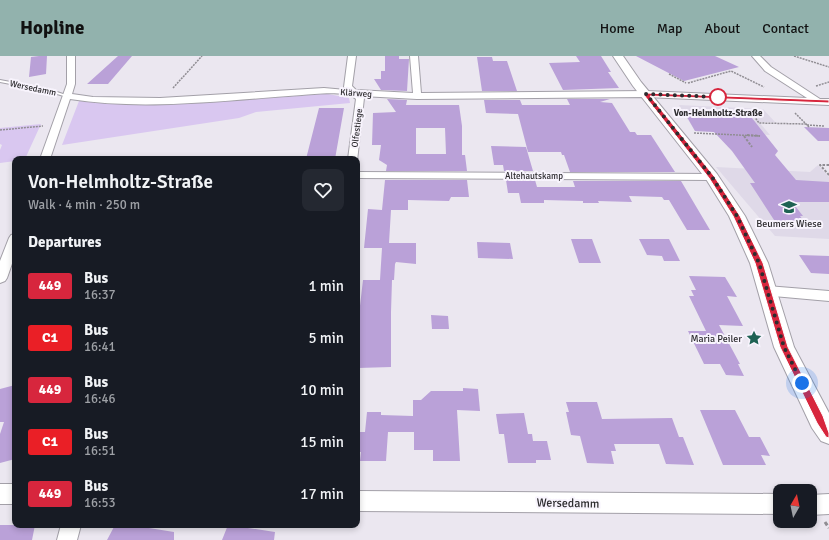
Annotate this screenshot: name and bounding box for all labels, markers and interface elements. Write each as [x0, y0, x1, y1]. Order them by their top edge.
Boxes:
text: Hopline [20, 16, 84, 40]
text: Home [600, 20, 635, 37]
text: Map [657, 20, 682, 37]
text: About [704, 20, 740, 37]
text: Contact [762, 20, 809, 37]
street label: Wersedamm [9, 78, 57, 99]
street label: Klärweg [340, 87, 372, 100]
marker: Von-Helmholtz-Straße [709, 88, 727, 106]
street label: Olfestiege [350, 107, 365, 148]
place label: Von-Helmholtz-Straße [674, 108, 763, 119]
button: heart [302, 169, 344, 211]
text: Von-Helmholtz-Straße [28, 170, 213, 194]
street label: Altehautskamp [505, 171, 563, 182]
text: Walk · 4 min · 250 m [28, 197, 140, 213]
school or university icon: Beumers Wiese [780, 198, 798, 216]
place label: Beumers Wiese [756, 218, 822, 230]
text: Departures [28, 233, 101, 251]
text: Bus [84, 269, 108, 287]
text: 449 [39, 277, 61, 294]
text: 1 min [308, 277, 344, 295]
text: 16:37 [84, 287, 116, 303]
text: Bus [84, 321, 108, 339]
text: C1 [42, 329, 58, 346]
text: 5 min [308, 329, 344, 347]
place icon: Maria Peiler [745, 329, 763, 347]
place label: Maria Peiler [690, 333, 742, 345]
text: 16:41 [84, 339, 116, 355]
text: Bus [84, 373, 108, 391]
your location [792, 373, 812, 393]
text: 449 [39, 381, 61, 398]
text: 10 min [300, 381, 344, 399]
text: 16:46 [84, 391, 116, 407]
text: Bus [84, 425, 108, 443]
text: C1 [42, 433, 58, 450]
text: 15 min [300, 433, 344, 451]
text: 16:51 [84, 443, 116, 459]
text: Bus [84, 477, 108, 495]
north arrow [773, 484, 817, 528]
map controls [773, 484, 817, 528]
text: 449 [39, 485, 61, 502]
text: 17 min [300, 485, 344, 503]
text: 16:53 [84, 495, 116, 511]
street label: Wersedamm [536, 495, 600, 512]

